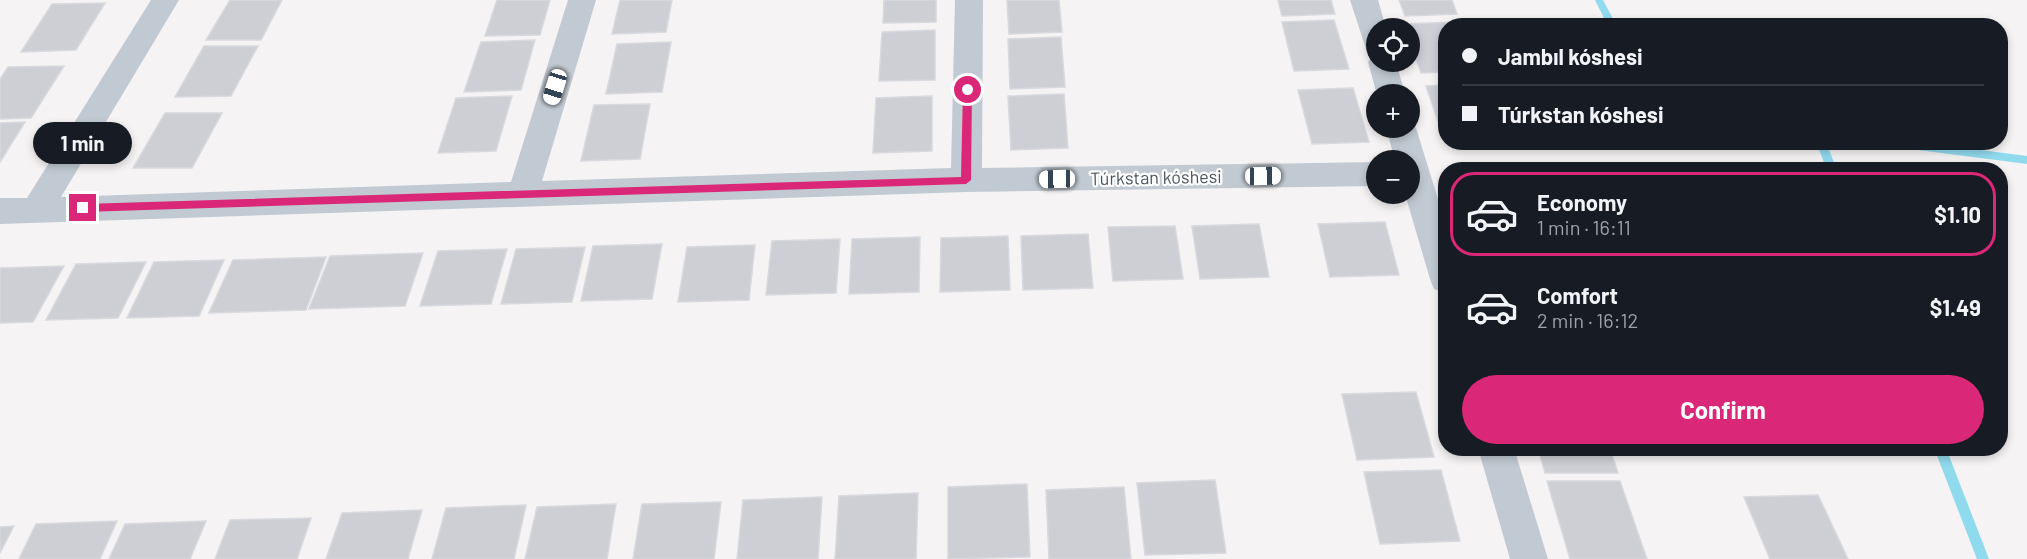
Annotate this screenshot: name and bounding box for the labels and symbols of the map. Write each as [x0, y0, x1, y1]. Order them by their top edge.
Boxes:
car [541, 67, 569, 107]
route start [954, 76, 981, 103]
callout: 1 min [34, 121, 132, 163]
street label: Túrkstan kóshesi [1090, 165, 1222, 189]
car [1245, 167, 1281, 185]
car [1039, 170, 1075, 188]
route end [69, 194, 96, 221]

